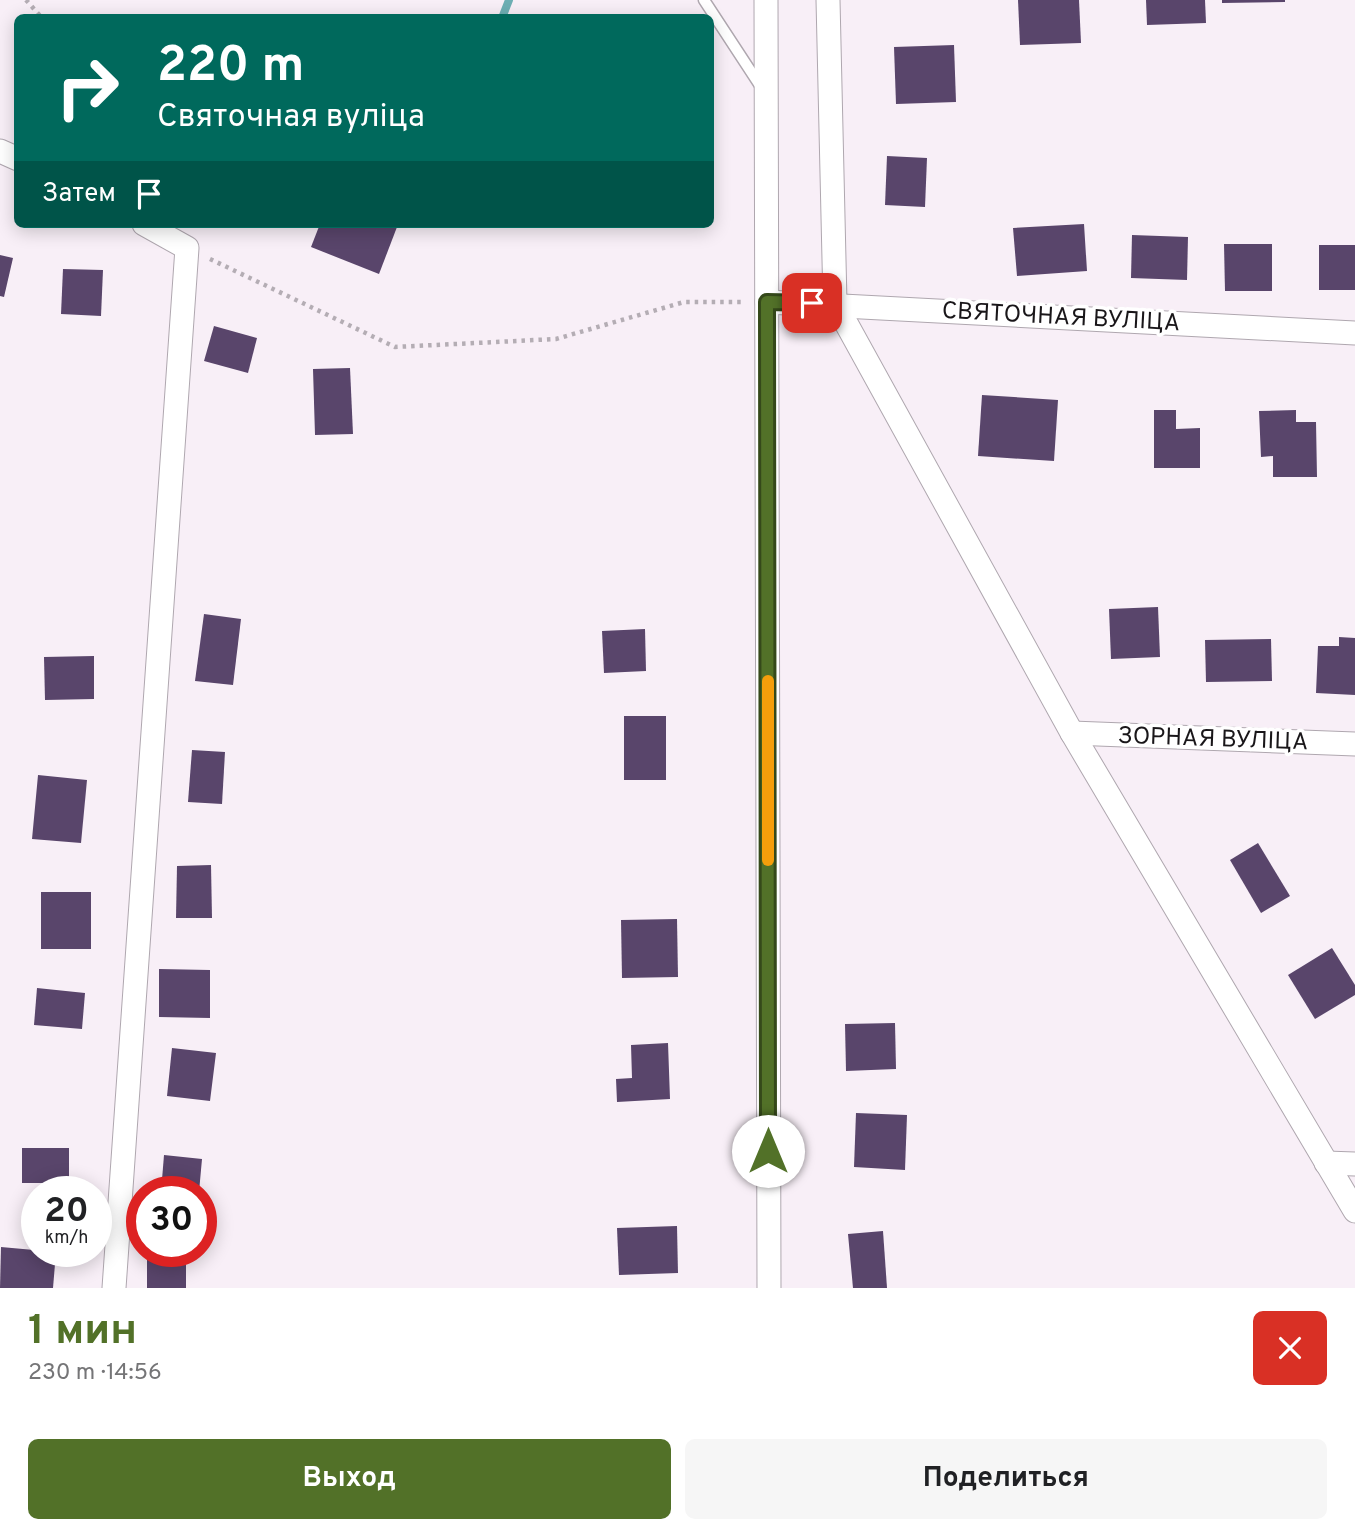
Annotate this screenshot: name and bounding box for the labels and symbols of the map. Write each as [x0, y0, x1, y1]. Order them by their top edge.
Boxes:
pin [782, 273, 842, 333]
street label: СВЯТОЧНАЯ ВУЛІЦА [941, 297, 1181, 339]
street label: ЗОРНАЯ ВУЛІЦА [1117, 722, 1309, 758]
position arrow [731, 1114, 805, 1188]
speed limit sign: 30 [126, 1176, 217, 1267]

